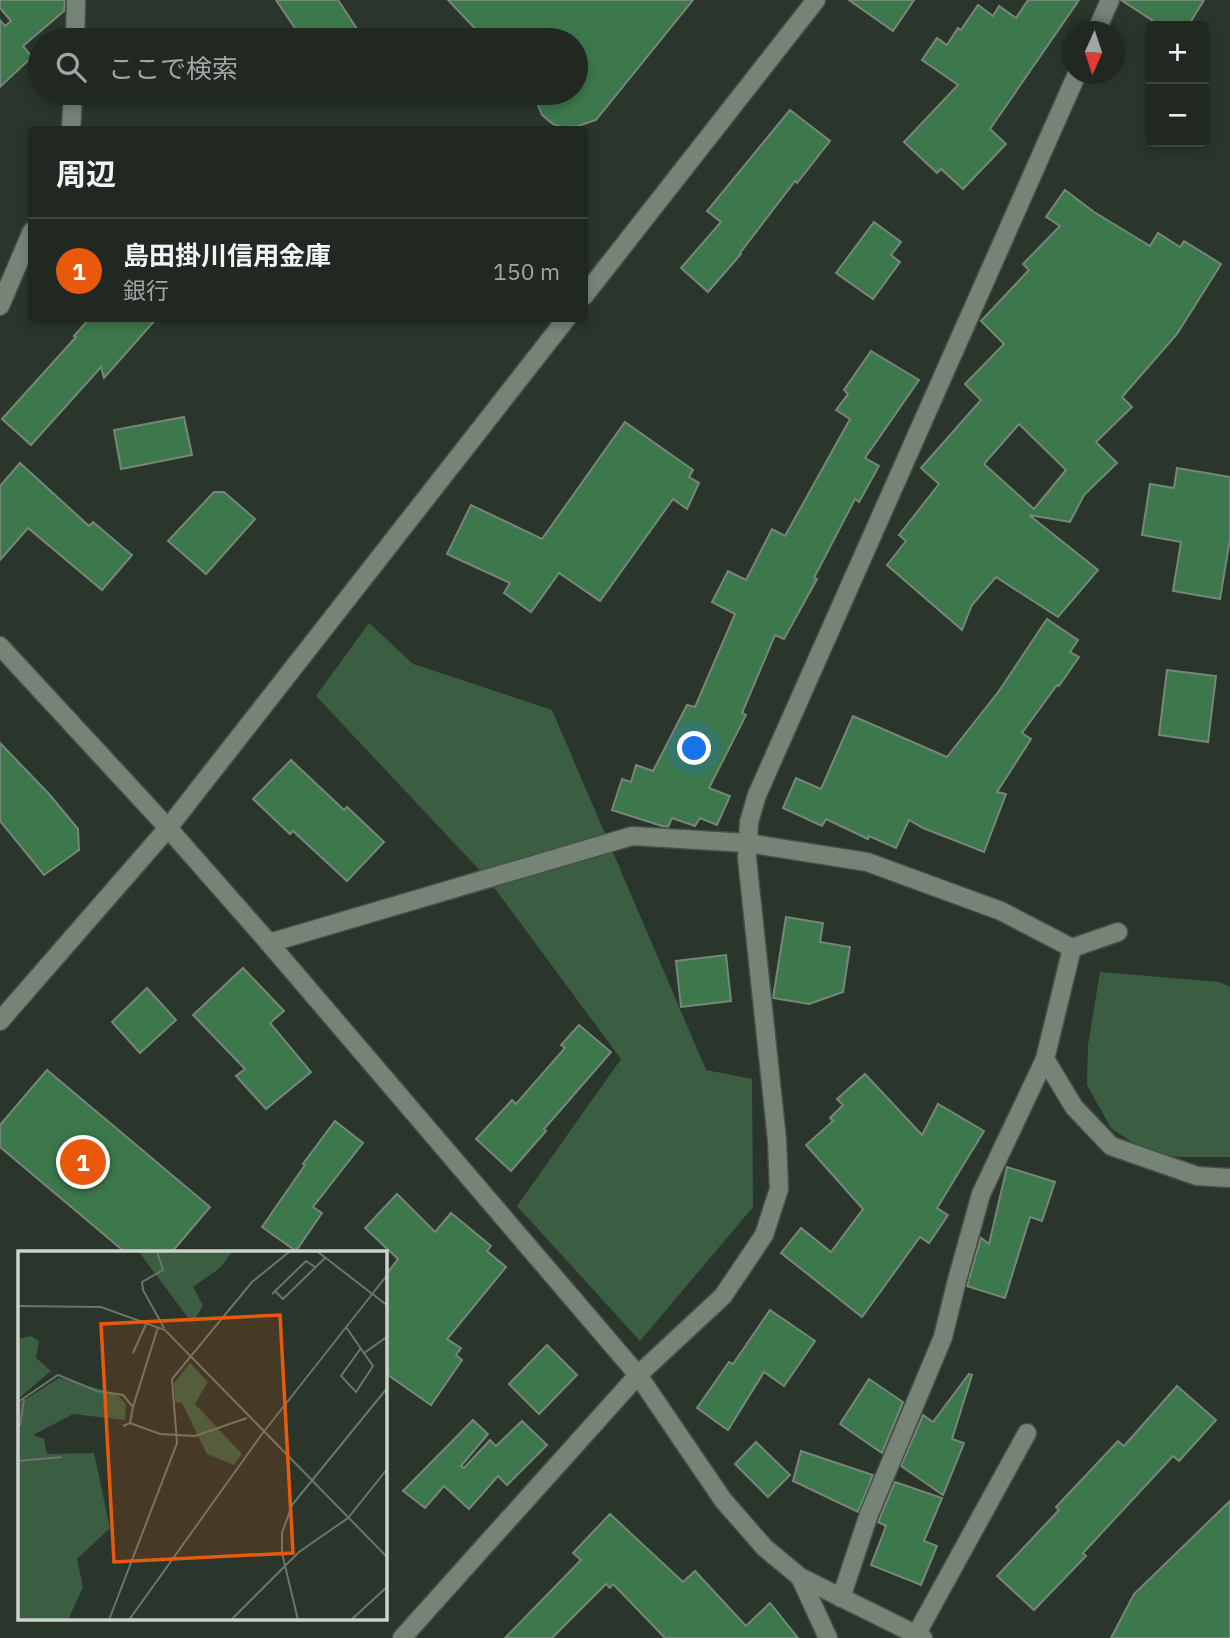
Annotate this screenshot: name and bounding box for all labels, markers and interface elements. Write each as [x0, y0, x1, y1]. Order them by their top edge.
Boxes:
north arrow [1062, 21, 1125, 84]
map controls [1146, 21, 1209, 147]
button: + [1146, 21, 1209, 84]
search box [28, 28, 588, 105]
icon: search [52, 48, 90, 86]
text: ここで検索 [108, 51, 238, 85]
button: − [1146, 84, 1209, 147]
text: 周辺 [56, 154, 116, 193]
text: 島田掛川信用金庫 [123, 238, 331, 272]
text: 1 [72, 256, 86, 286]
text: 150 m [493, 256, 560, 286]
text: 銀行 [123, 275, 169, 305]
your location [677, 731, 711, 765]
pin: 1 [60, 1136, 106, 1188]
inset map [18, 1251, 387, 1620]

